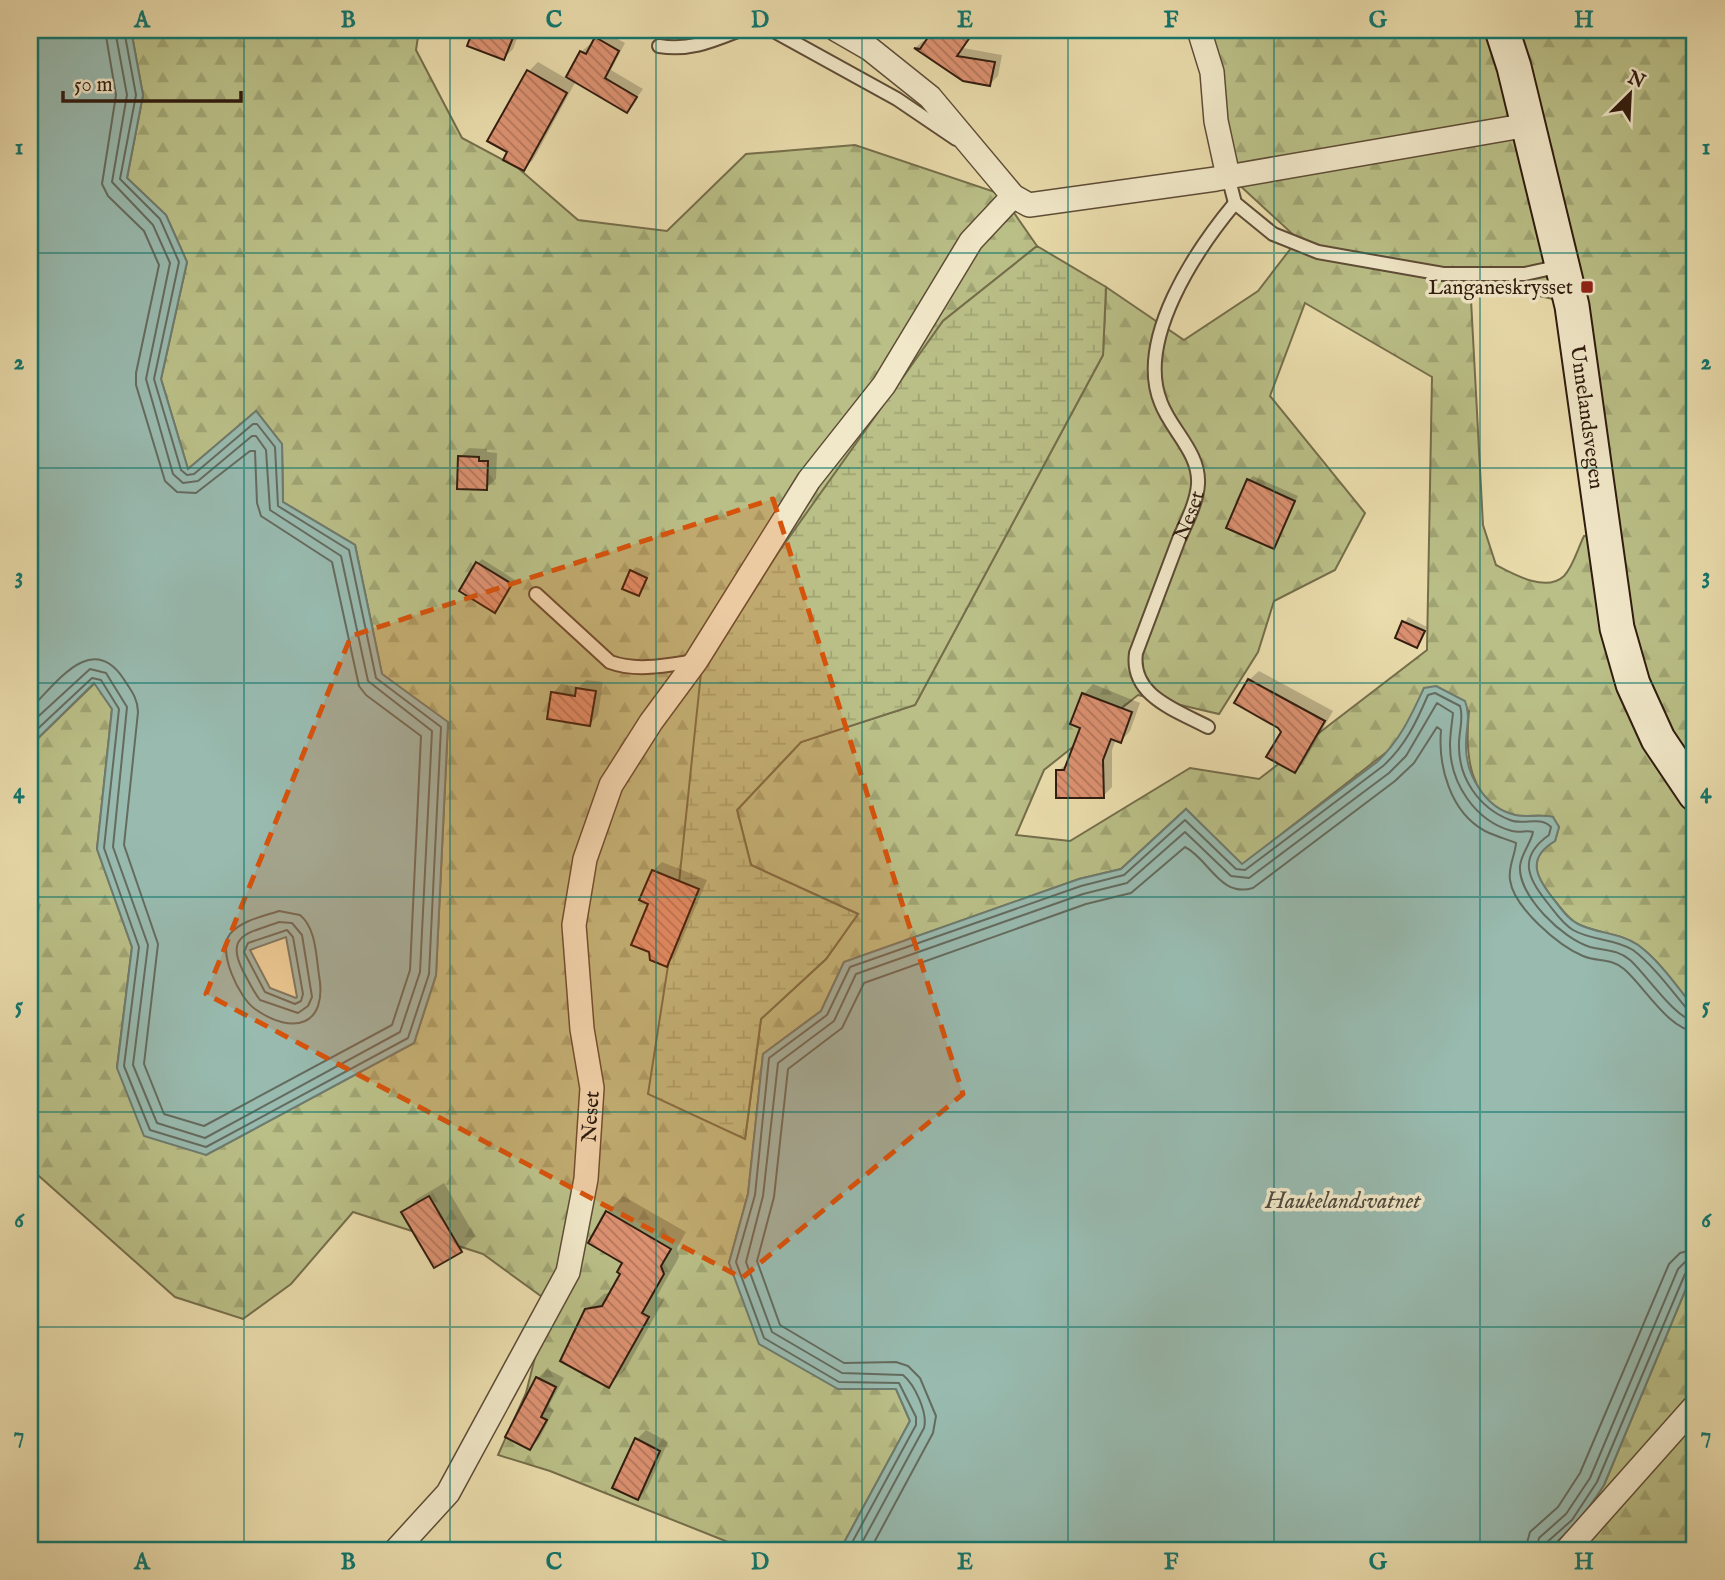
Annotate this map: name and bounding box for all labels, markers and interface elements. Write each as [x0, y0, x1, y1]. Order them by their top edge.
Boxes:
text: A [133, 6, 151, 35]
text: B [340, 6, 356, 35]
text: C [546, 6, 563, 35]
text: D [751, 6, 769, 35]
text: E [957, 6, 973, 35]
text: F [1164, 6, 1179, 35]
text: G [1369, 6, 1388, 35]
text: H [1574, 6, 1594, 35]
scale bar [63, 60, 242, 104]
north arrow [1596, 60, 1666, 130]
text: N [1623, 66, 1649, 95]
text: 50 m [74, 72, 113, 99]
text: 1 [15, 133, 23, 162]
text: 1 [1702, 133, 1710, 162]
place label: Langaneskrysset [1428, 275, 1573, 302]
marker: Langaneskrysset [1579, 279, 1595, 295]
street label: Unnelandsvegen [1563, 344, 1609, 491]
text: 2 [14, 348, 25, 377]
text: 2 [1701, 348, 1712, 377]
street label: Neset [1168, 488, 1212, 546]
text: 3 [15, 562, 23, 591]
text: 3 [1702, 562, 1710, 591]
text: 4 [13, 777, 25, 806]
text: 4 [1700, 777, 1712, 806]
text: 5 [15, 992, 24, 1021]
text: 5 [1702, 992, 1711, 1021]
street label: Neset [576, 1090, 607, 1143]
water label: Haukelandsvatnet [1264, 1187, 1422, 1216]
text: 6 [14, 1206, 25, 1235]
text: 6 [1701, 1206, 1712, 1235]
text: 7 [14, 1421, 24, 1450]
text: 7 [1701, 1421, 1711, 1450]
text: A [133, 1548, 151, 1577]
text: B [340, 1548, 356, 1577]
text: C [546, 1548, 563, 1577]
text: D [751, 1548, 769, 1577]
text: E [957, 1548, 973, 1577]
text: F [1164, 1548, 1179, 1577]
text: G [1369, 1548, 1388, 1577]
text: H [1574, 1548, 1594, 1577]

